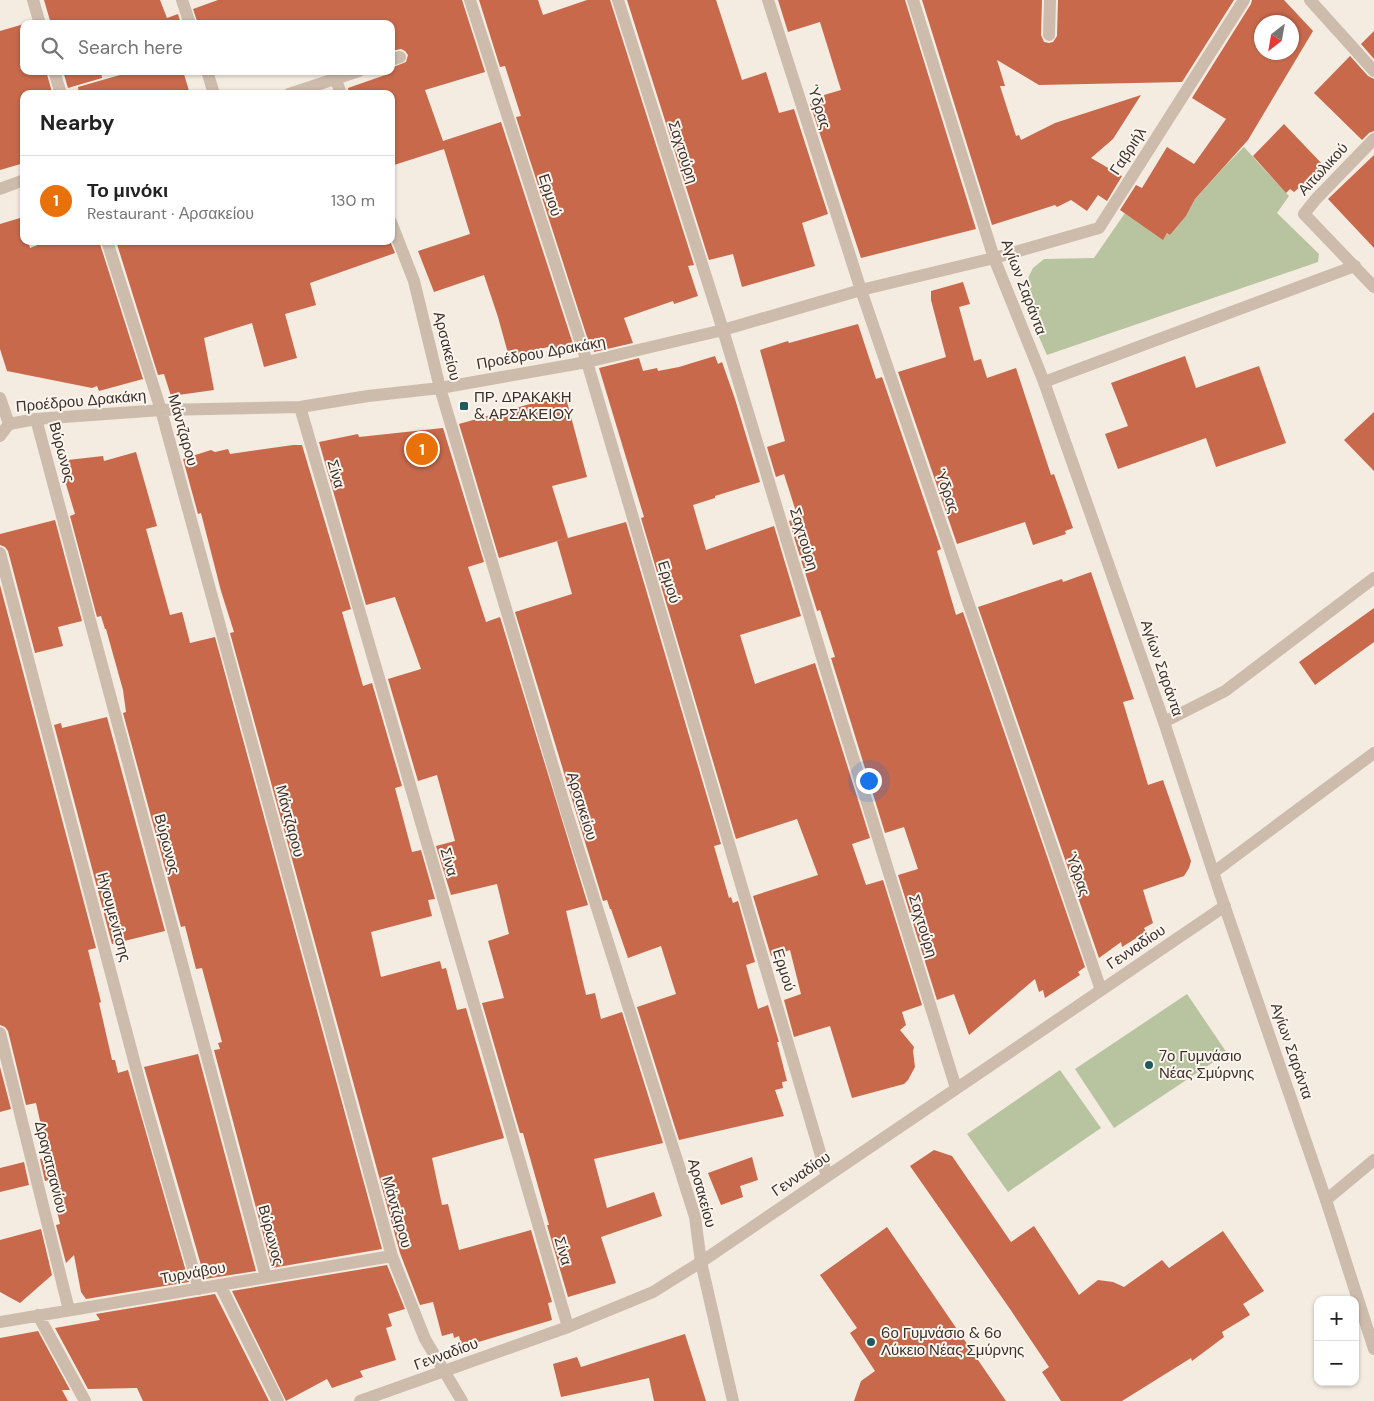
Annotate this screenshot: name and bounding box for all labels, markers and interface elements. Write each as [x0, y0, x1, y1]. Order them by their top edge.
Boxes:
north arrow [1254, 15, 1299, 60]
search box [20, 20, 395, 75]
icon: search [38, 34, 66, 62]
text: Search here [78, 35, 183, 60]
street label: Ύδρας [802, 82, 836, 132]
text: Nearby [40, 109, 114, 137]
street label: Σαχτούρη [663, 118, 703, 186]
street label: Γαβριήλ [1105, 123, 1151, 179]
street label: Αιτωλικού [1293, 138, 1353, 200]
street label: Ερμού [534, 171, 566, 219]
text: Το μινόκι [87, 178, 168, 203]
text: 1 [53, 190, 59, 211]
text: 130 m [331, 190, 375, 211]
text: Restaurant · Αρσακείου [87, 203, 254, 224]
street label: Αγίων Σαράντα [997, 236, 1052, 338]
street label: Αρσακείου [429, 309, 465, 383]
street label: Προέδρου Δρακάκη [475, 332, 607, 374]
street label: Προέδρου Δρακάκη [15, 385, 147, 417]
place label: ΠΡ. ΔΡΑΚΑΚΗ & ΑΡΣΑΚΕΙΟΥ [474, 387, 574, 424]
street label: Μάντζαρου [163, 392, 203, 468]
marker: ΠΡ. ΔΡΑΚΑΚΗ & ΑΡΣΑΚΕΙΟΥ [458, 400, 470, 412]
street label: Βύρωνος [44, 420, 80, 484]
pin: 1 [406, 430, 438, 468]
street label: Σίνα [322, 457, 350, 491]
street label: Ύδρας [930, 466, 964, 516]
street label: Σαχτούρη [785, 505, 823, 573]
street label: Ερμού [653, 558, 685, 606]
street label: Αγίων Σαράντα [1136, 617, 1188, 719]
your location [856, 768, 882, 794]
street label: Αρσακείου [562, 769, 602, 843]
street label: Μάντζαρου [271, 783, 309, 859]
street label: Βύρωνος [149, 812, 185, 876]
street label: Σίνα [435, 845, 463, 879]
street label: Ύδρας [1061, 849, 1095, 899]
street label: Ηγουμενίτσης [92, 870, 136, 964]
street label: Σαχτούρη [904, 892, 942, 960]
street label: Γενναδίου [1103, 920, 1169, 974]
street label: Ερμού [768, 946, 800, 994]
street label: Αγίων Σαράντα [1266, 1000, 1318, 1102]
place label: 7ο Γυμνάσιο Νέας Σμύρνης [1159, 1046, 1254, 1083]
marker: 7ο Γυμνάσιο Νέας Σμύρνης [1143, 1059, 1155, 1071]
street label: Δραγατσανίου [30, 1119, 72, 1215]
street label: Γενναδίου [768, 1147, 834, 1201]
street label: Αρσακείου [683, 1156, 721, 1230]
street label: Μάντζαρου [377, 1174, 417, 1250]
street label: Βύρωνος [253, 1203, 289, 1267]
street label: Σίνα [549, 1234, 577, 1268]
street label: Τυρνάβου [159, 1257, 227, 1289]
map controls [1314, 1296, 1359, 1386]
button: + [1314, 1296, 1359, 1341]
place label: 6ο Γυμνάσιο & 6ο Λύκειο Νέας Σμύρνης [881, 1323, 1024, 1360]
street label: Γενναδίου [411, 1333, 481, 1375]
marker: 6ο Γυμνάσιο & 6ο Λύκειο Νέας Σμύρνης [865, 1336, 877, 1348]
button: − [1314, 1341, 1359, 1386]

